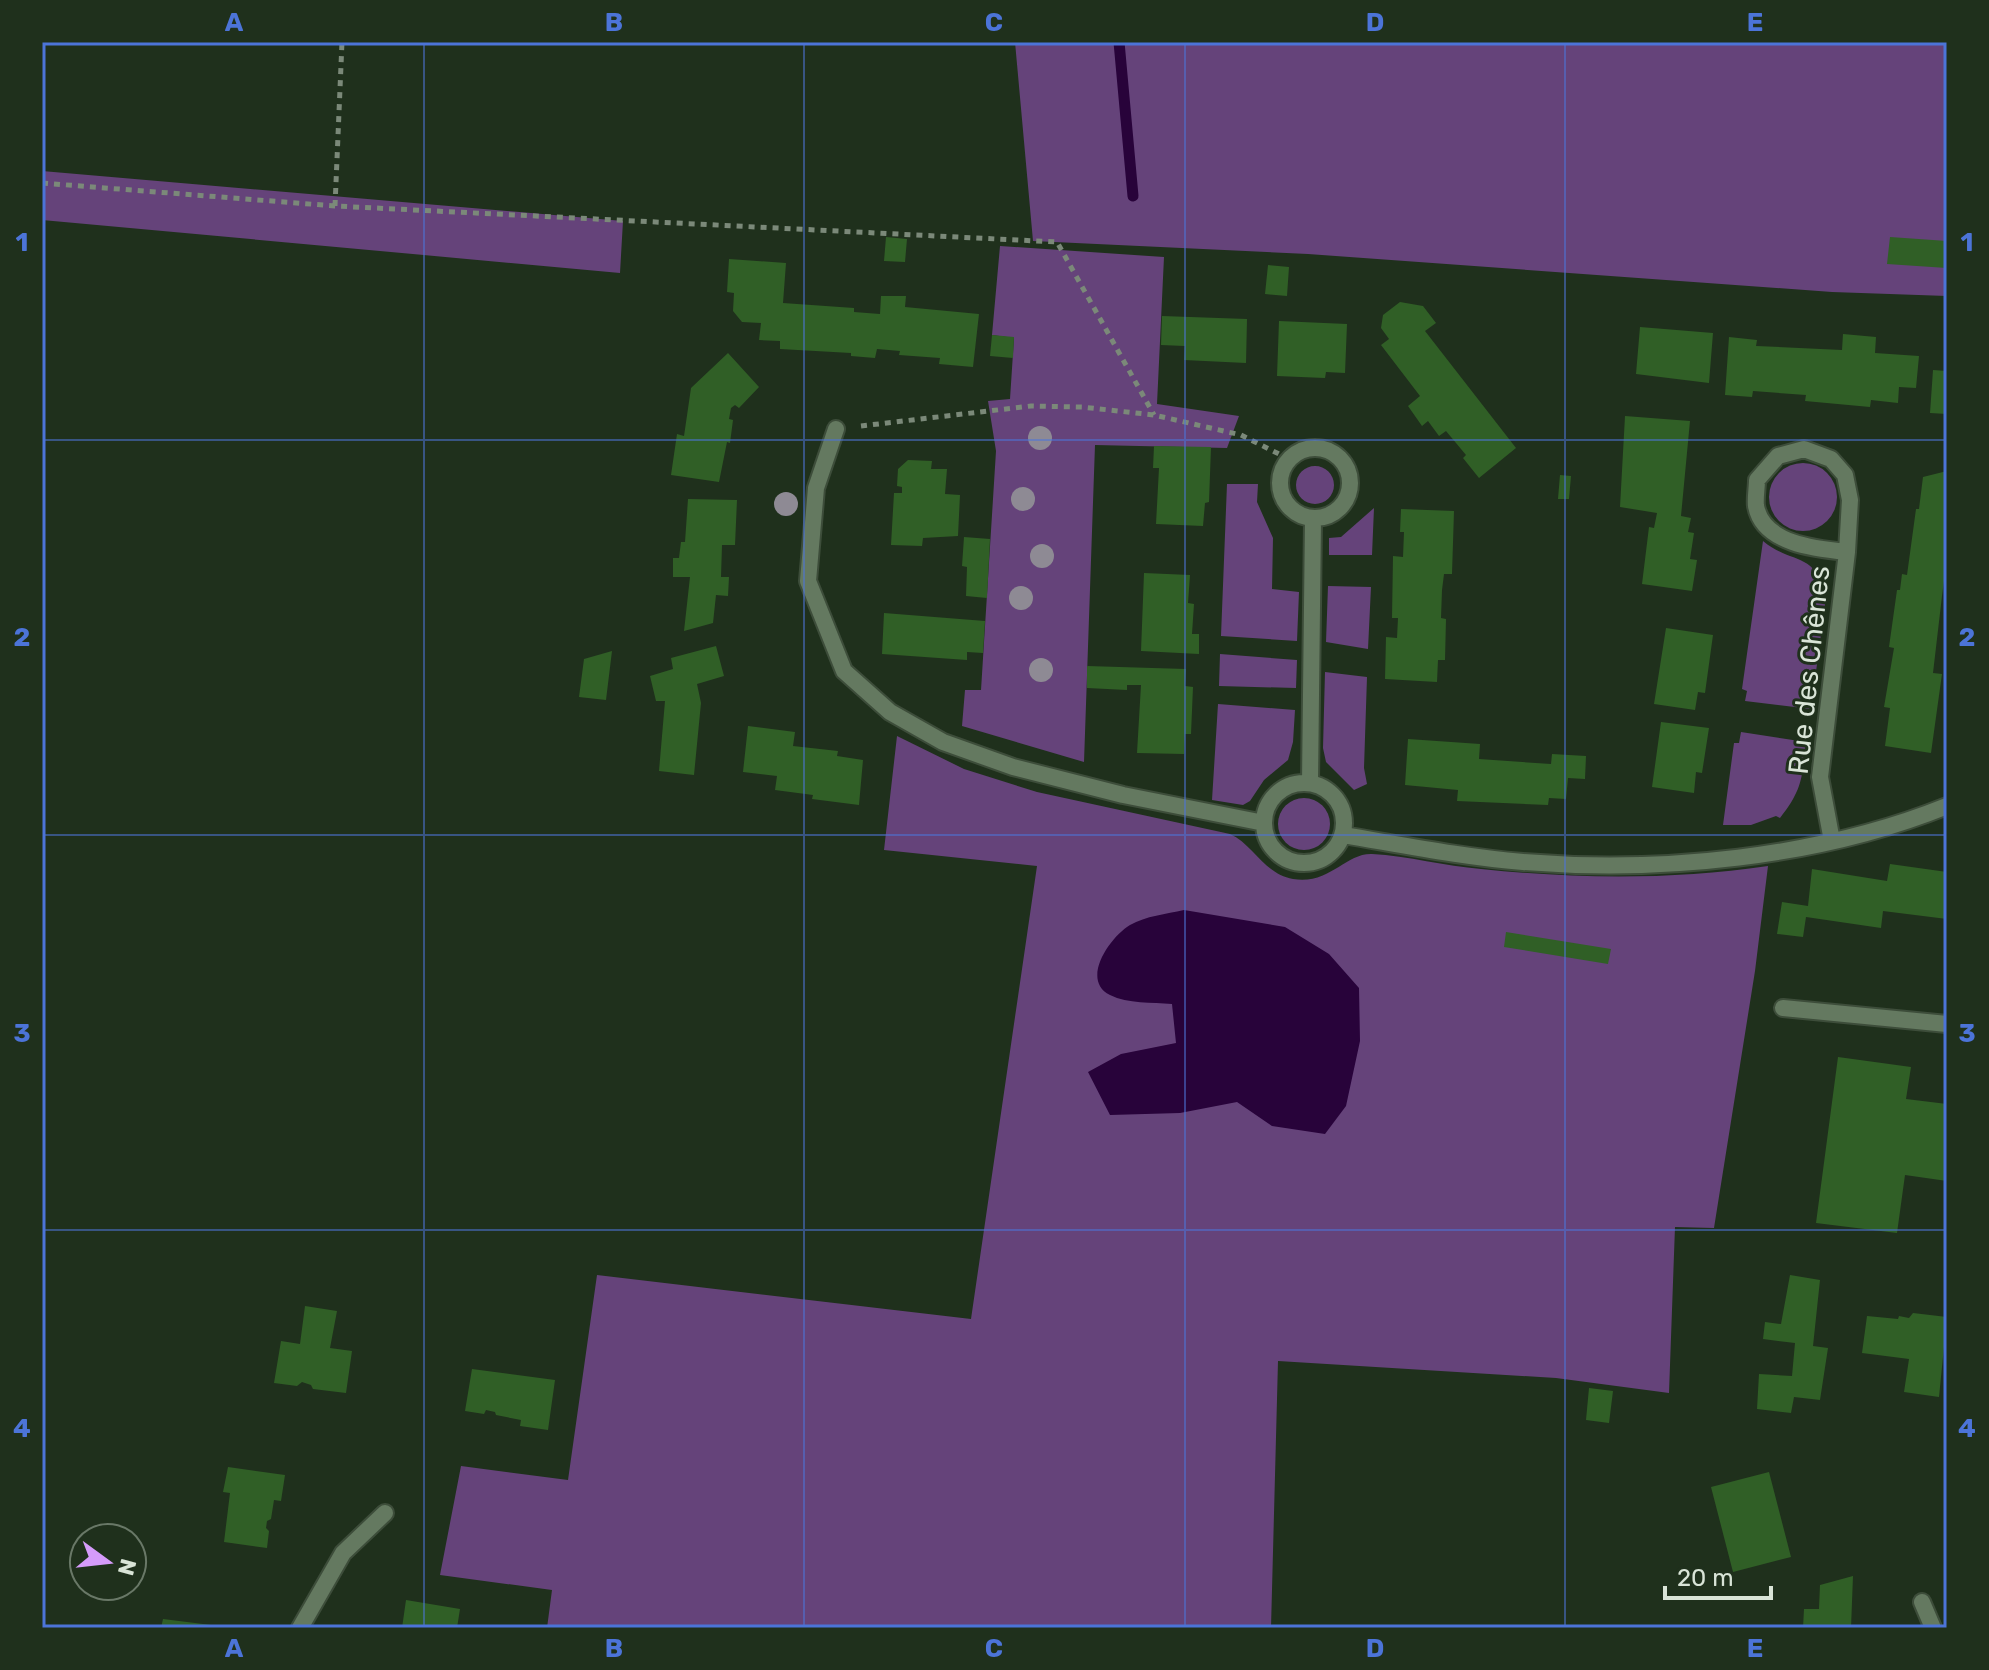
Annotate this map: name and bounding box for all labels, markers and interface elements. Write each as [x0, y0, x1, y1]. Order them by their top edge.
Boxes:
text: A [225, 7, 244, 38]
text: B [605, 7, 623, 38]
text: C [985, 7, 1003, 38]
text: D [1366, 7, 1384, 38]
text: E [1747, 7, 1763, 38]
text: 1 [16, 227, 28, 258]
text: 1 [1961, 227, 1973, 258]
street label: Rue des Chênes [1782, 564, 1836, 776]
text: 2 [14, 622, 30, 653]
text: 2 [1959, 622, 1975, 653]
text: 3 [13, 1018, 31, 1049]
text: 3 [1958, 1018, 1976, 1049]
text: 4 [13, 1413, 31, 1444]
text: 4 [1958, 1413, 1976, 1444]
north arrow [68, 1522, 148, 1602]
scale bar [1665, 1550, 1771, 1600]
text: N [112, 1556, 142, 1578]
text: 20 m [1677, 1564, 1734, 1592]
text: A [225, 1633, 244, 1664]
text: B [605, 1633, 623, 1664]
text: C [985, 1633, 1003, 1664]
text: D [1366, 1633, 1384, 1664]
text: E [1747, 1633, 1763, 1664]

